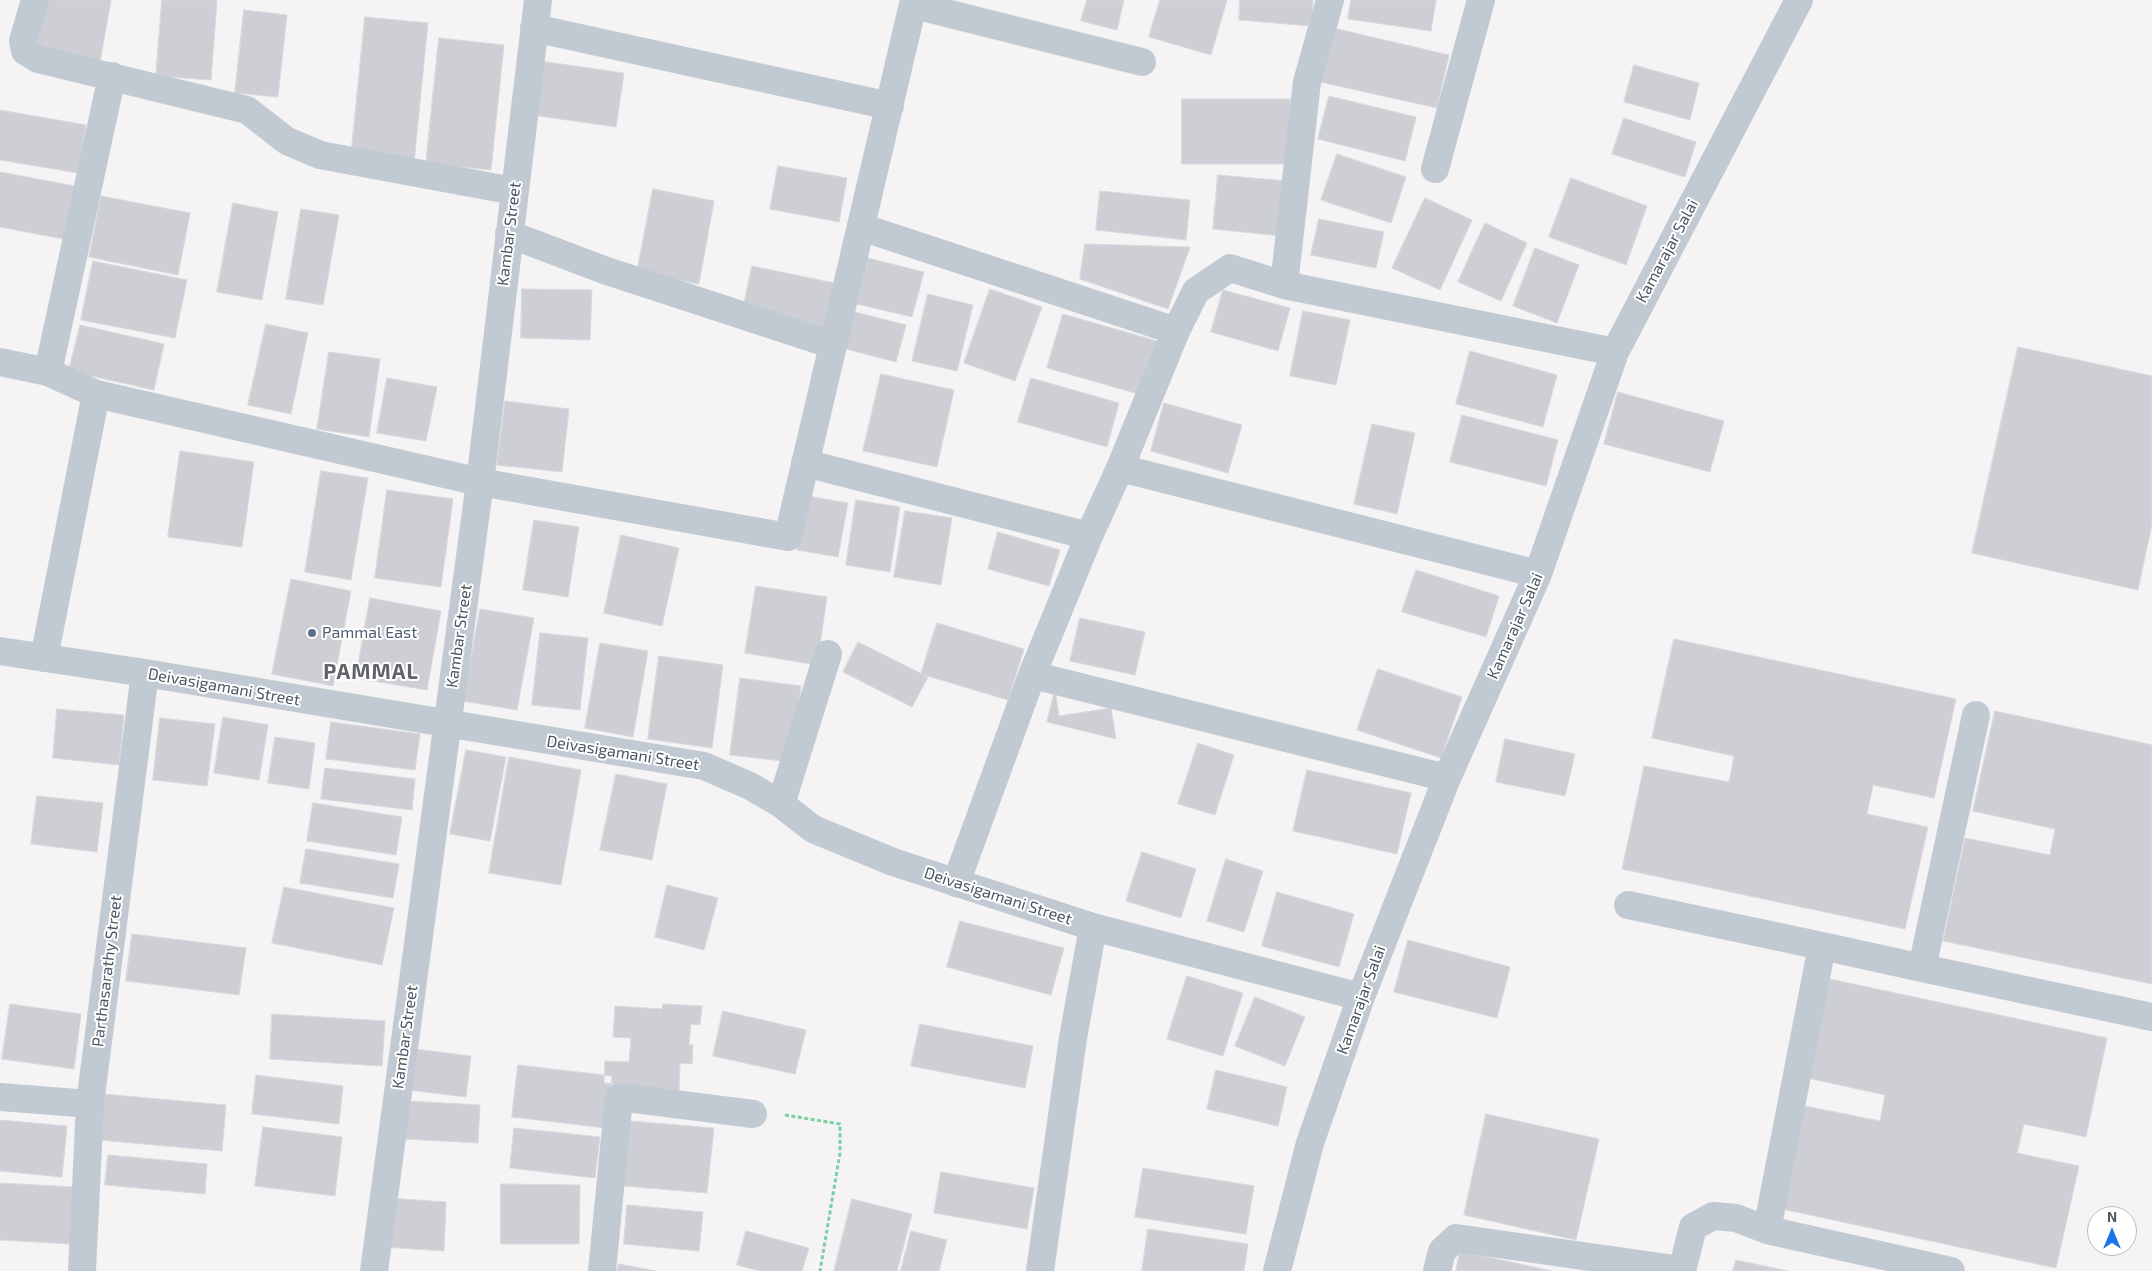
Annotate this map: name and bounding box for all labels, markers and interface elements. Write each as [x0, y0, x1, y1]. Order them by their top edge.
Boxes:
street label: Kambar Street [493, 181, 525, 287]
street label: Kamarajar Salai [1632, 196, 1702, 306]
street label: Kamarajar Salai [1483, 570, 1547, 682]
street label: Kambar Street [442, 583, 476, 689]
place label: Pammal East [322, 623, 417, 643]
marker: Pammal East [306, 627, 318, 639]
district label: PAMMAL [323, 659, 419, 685]
street label: Deivasigamani Street [146, 664, 302, 710]
street label: Deivasigamani Street [545, 731, 701, 775]
street label: Deivasigamani Street [922, 863, 1074, 929]
street label: Parthasarathy Street [88, 894, 126, 1048]
street label: Kamarajar Salai [1332, 943, 1390, 1057]
street label: Kambar Street [388, 984, 422, 1090]
north arrow [2087, 1206, 2137, 1256]
text: N [2107, 1208, 2117, 1225]

